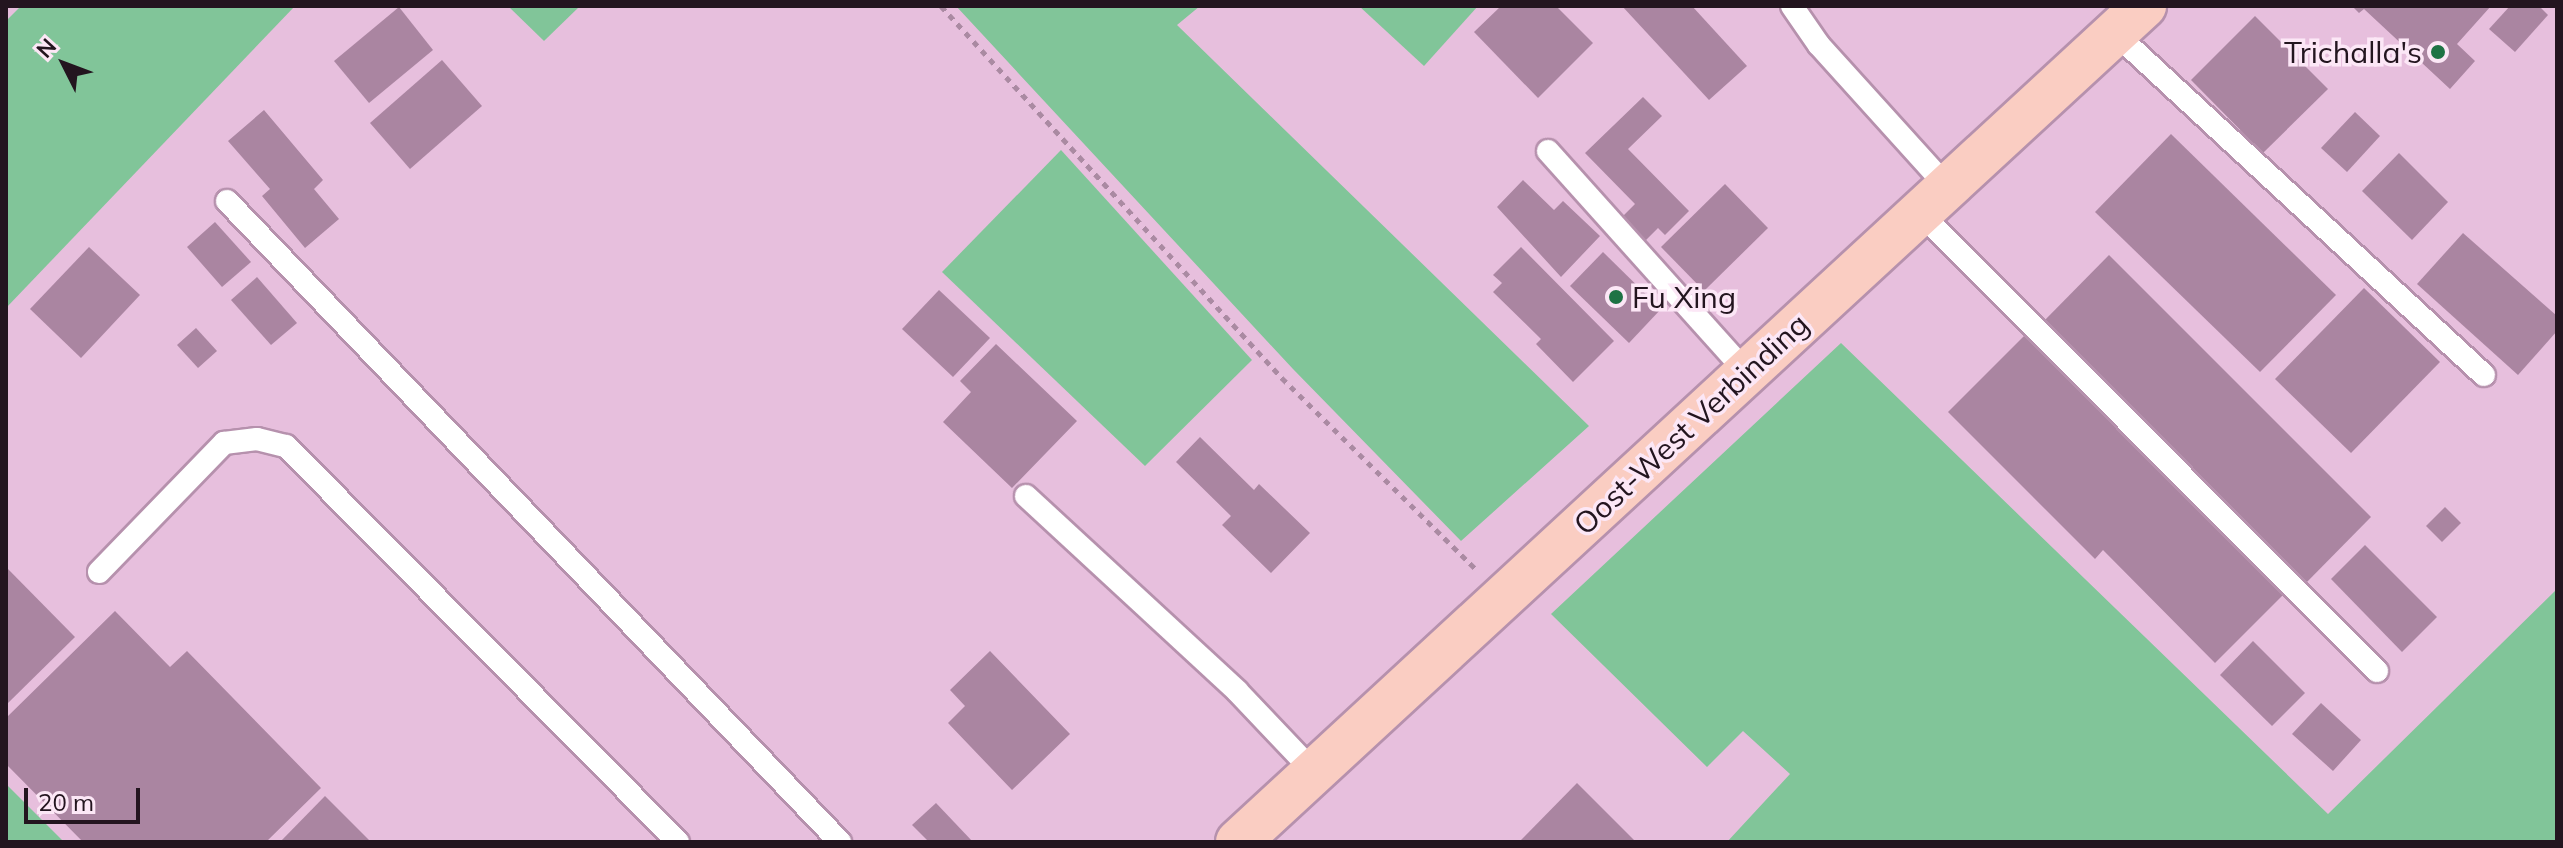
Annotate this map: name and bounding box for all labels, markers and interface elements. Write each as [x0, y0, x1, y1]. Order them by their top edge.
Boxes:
north arrow [24, 24, 104, 104]
text: N [30, 32, 62, 63]
place label: Trichalla's [2284, 34, 2422, 70]
marker: Trichalla's [2429, 43, 2447, 61]
place label: Fu Xing [1632, 279, 1736, 315]
marker: Fu Xing [1607, 288, 1625, 306]
street label: Oost-West Verbinding [1566, 306, 1816, 542]
scale bar [28, 772, 144, 822]
text: 20 m [38, 787, 94, 817]

